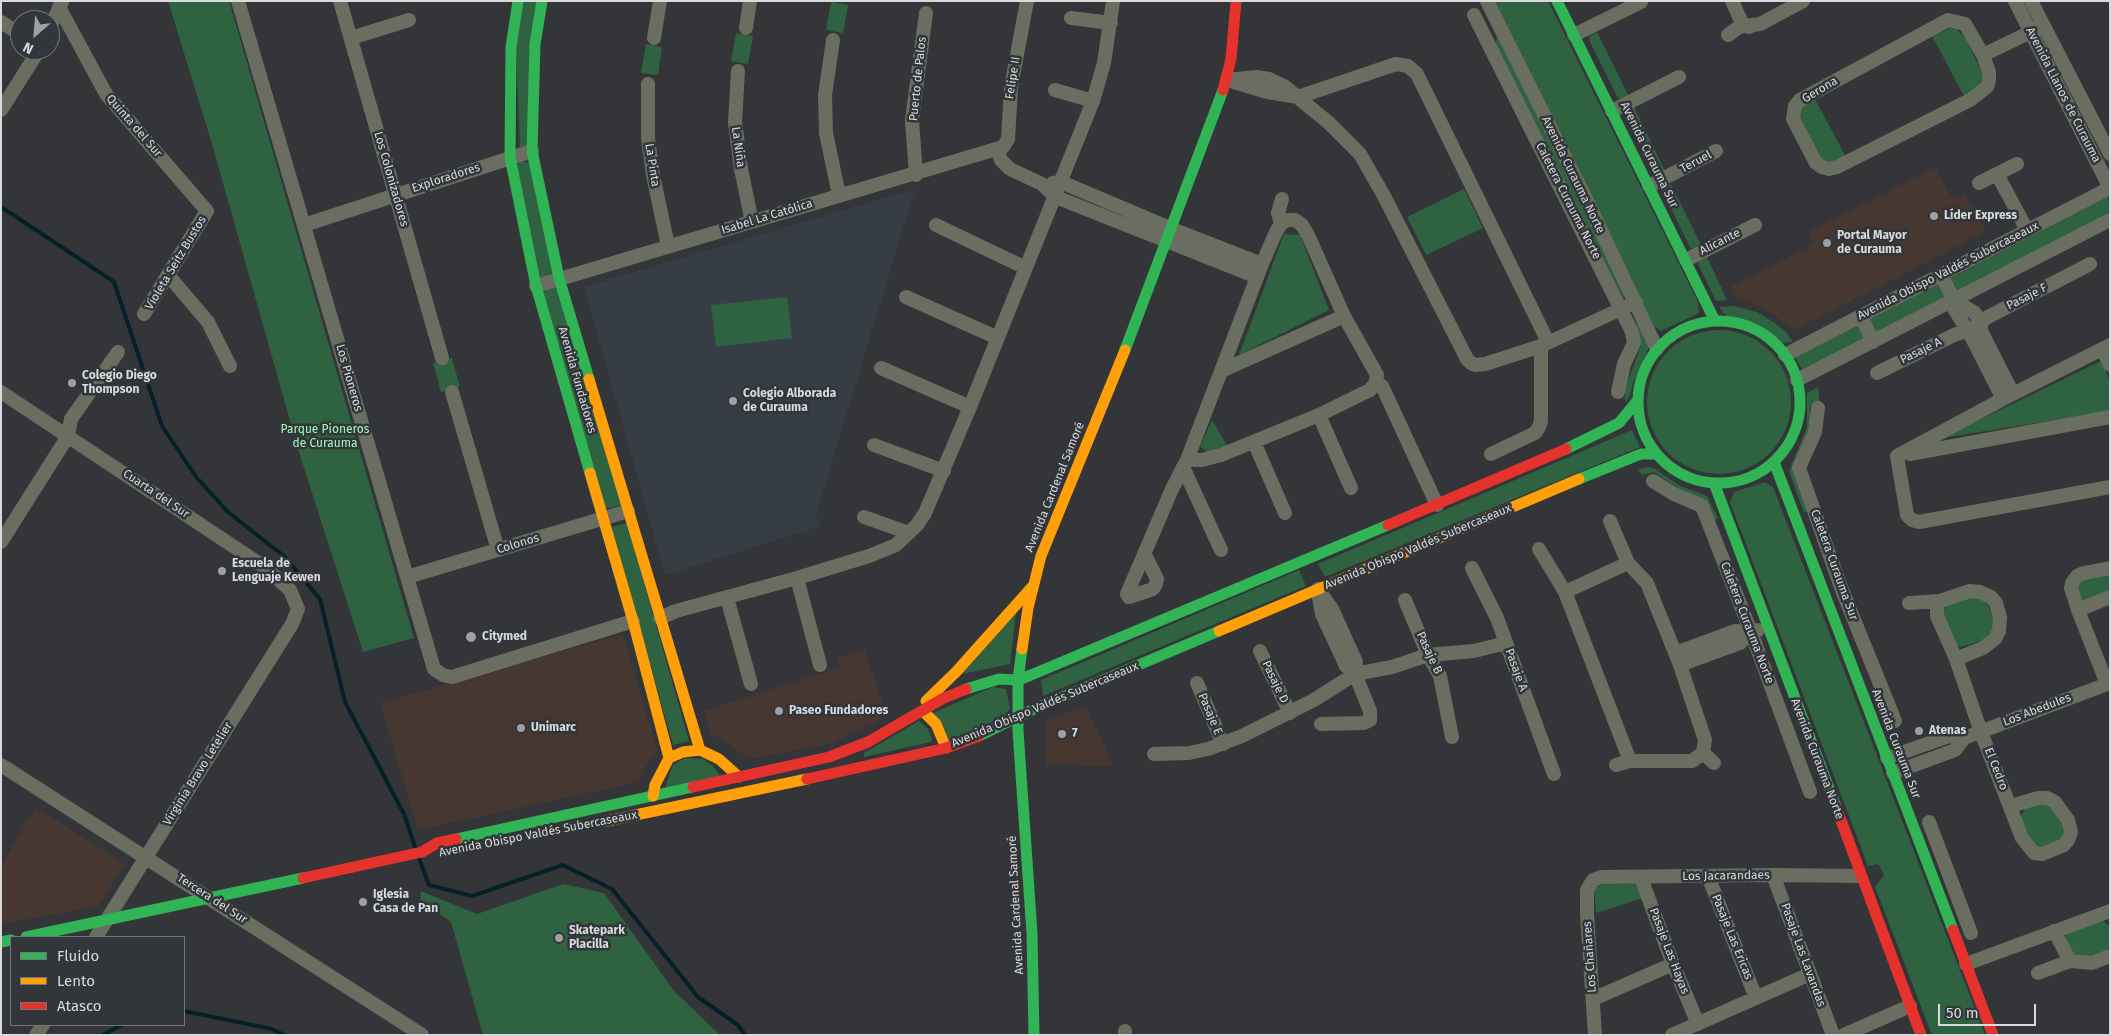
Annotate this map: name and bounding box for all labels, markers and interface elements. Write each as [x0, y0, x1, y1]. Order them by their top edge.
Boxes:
north arrow [10, 10, 60, 60]
street label: Avenida Llanos de Curauma [2023, 25, 2103, 165]
street label: Puerto de Palos [906, 36, 930, 122]
text: N [20, 38, 36, 58]
street label: Felipe II [1003, 56, 1023, 100]
street label: Gerona [1800, 74, 1840, 106]
street label: Quinta del Sur [103, 92, 165, 160]
street label: Avenida Curauma Sur [1617, 100, 1681, 210]
street label: Avenida Curauma Norte [1538, 114, 1608, 236]
street label: La Niña [728, 126, 748, 168]
street label: Los Colonizadores [371, 130, 411, 228]
street label: Caletera Curauma Norte [1532, 140, 1604, 262]
street label: La Pinta [641, 142, 663, 188]
street label: Teruel [1678, 148, 1714, 176]
street label: Exploradores [410, 160, 482, 196]
street label: Isabel La Católica [720, 196, 814, 238]
place label: Líder Express [1944, 209, 2017, 223]
marker: Líder Express [1928, 210, 1940, 222]
street label: Violeta Seitz Bustos [142, 213, 210, 313]
street label: Avenida Obispo Valdés Subercaseaux [1855, 219, 2041, 323]
street label: Alicante [1697, 226, 1743, 258]
place label: Portal Mayor de Curauma [1837, 229, 1907, 257]
marker: Portal Mayor de Curauma [1821, 237, 1833, 249]
street label: Pasaje F [2004, 281, 2050, 313]
street label: Avenida Fundadores [555, 325, 599, 435]
street label: Pasaje A [1898, 335, 1944, 367]
street label: Los Pioneros [333, 343, 365, 413]
place label: Colegio Diego Thompson [82, 369, 157, 397]
marker: Colegio Diego Thompson [66, 377, 78, 389]
place label: Colegio Alborada de Curauma [743, 387, 836, 415]
marker: Colegio Alborada de Curauma [727, 395, 739, 407]
street label: Avenida Cardenal Samoré [1022, 420, 1088, 554]
park label: Parque Pioneros de Curauma [281, 423, 369, 451]
street label: Cuarta del Sur [120, 466, 192, 522]
street label: Avenida Obispo Valdés Subercaseaux [1322, 501, 1514, 593]
street label: Caletera Curauma Sur [1807, 508, 1861, 622]
street label: Colonos [495, 531, 541, 557]
place label: Escuela de Lenguaje Kewen [232, 557, 321, 585]
street label: Caletera Curauma Norte [1717, 560, 1777, 686]
marker: Escuela de Lenguaje Kewen [216, 565, 228, 577]
marker: Citymed [464, 630, 478, 644]
place label: Citymed [482, 630, 527, 644]
street label: Pasaje B [1413, 630, 1445, 676]
street label: Pasaje A [1502, 647, 1530, 693]
street label: Pasaje D [1259, 658, 1291, 706]
street label: Avenida Obispo Valdés Subercaseaux [949, 659, 1141, 751]
street label: Avenida Curauma Sur [1869, 687, 1923, 801]
street label: Los Abedules [2001, 690, 2073, 730]
street label: Pasaje E [1195, 691, 1225, 737]
street label: Avenida Curauma Norte [1787, 697, 1847, 821]
place label: Paseo Fundadores [789, 704, 888, 718]
marker: Paseo Fundadores [773, 705, 785, 717]
street label: Virginia Bravo Letelier [160, 720, 236, 828]
place label: Unimarc [531, 721, 576, 735]
marker: Unimarc [515, 722, 527, 734]
place label: Atenas [1929, 724, 1966, 738]
marker: Atenas [1913, 725, 1925, 737]
place label: 7 [1072, 727, 1078, 741]
marker: 7 [1056, 728, 1068, 740]
street label: El Cedro [1981, 746, 2011, 792]
street label: Avenida Obispo Valdés Subercaseaux [438, 808, 638, 860]
street label: Avenida Cardenal Samoré [1005, 835, 1027, 975]
street label: Los Jacarandaes [1682, 868, 1770, 884]
street label: Tercera del Sur [174, 871, 250, 927]
place label: Iglesia Casa de Pan [373, 888, 438, 916]
street label: Pasaje Las Ericas [1708, 892, 1756, 982]
marker: Iglesia Casa de Pan [357, 896, 369, 908]
street label: Pasaje Las Lavandas [1778, 901, 1828, 1009]
street label: Pasaje Las Hayas [1646, 906, 1692, 996]
street label: Los Chañares [1580, 921, 1600, 993]
place label: Skatepark Placilla [569, 924, 625, 952]
marker: Skatepark Placilla [553, 932, 565, 944]
legend [10, 936, 185, 1026]
text: Fluido [57, 947, 99, 965]
text: Lento [57, 972, 95, 990]
scale bar [1941, 994, 2038, 1026]
text: Atasco [57, 997, 102, 1015]
text: 50 m [1946, 1004, 1979, 1022]

